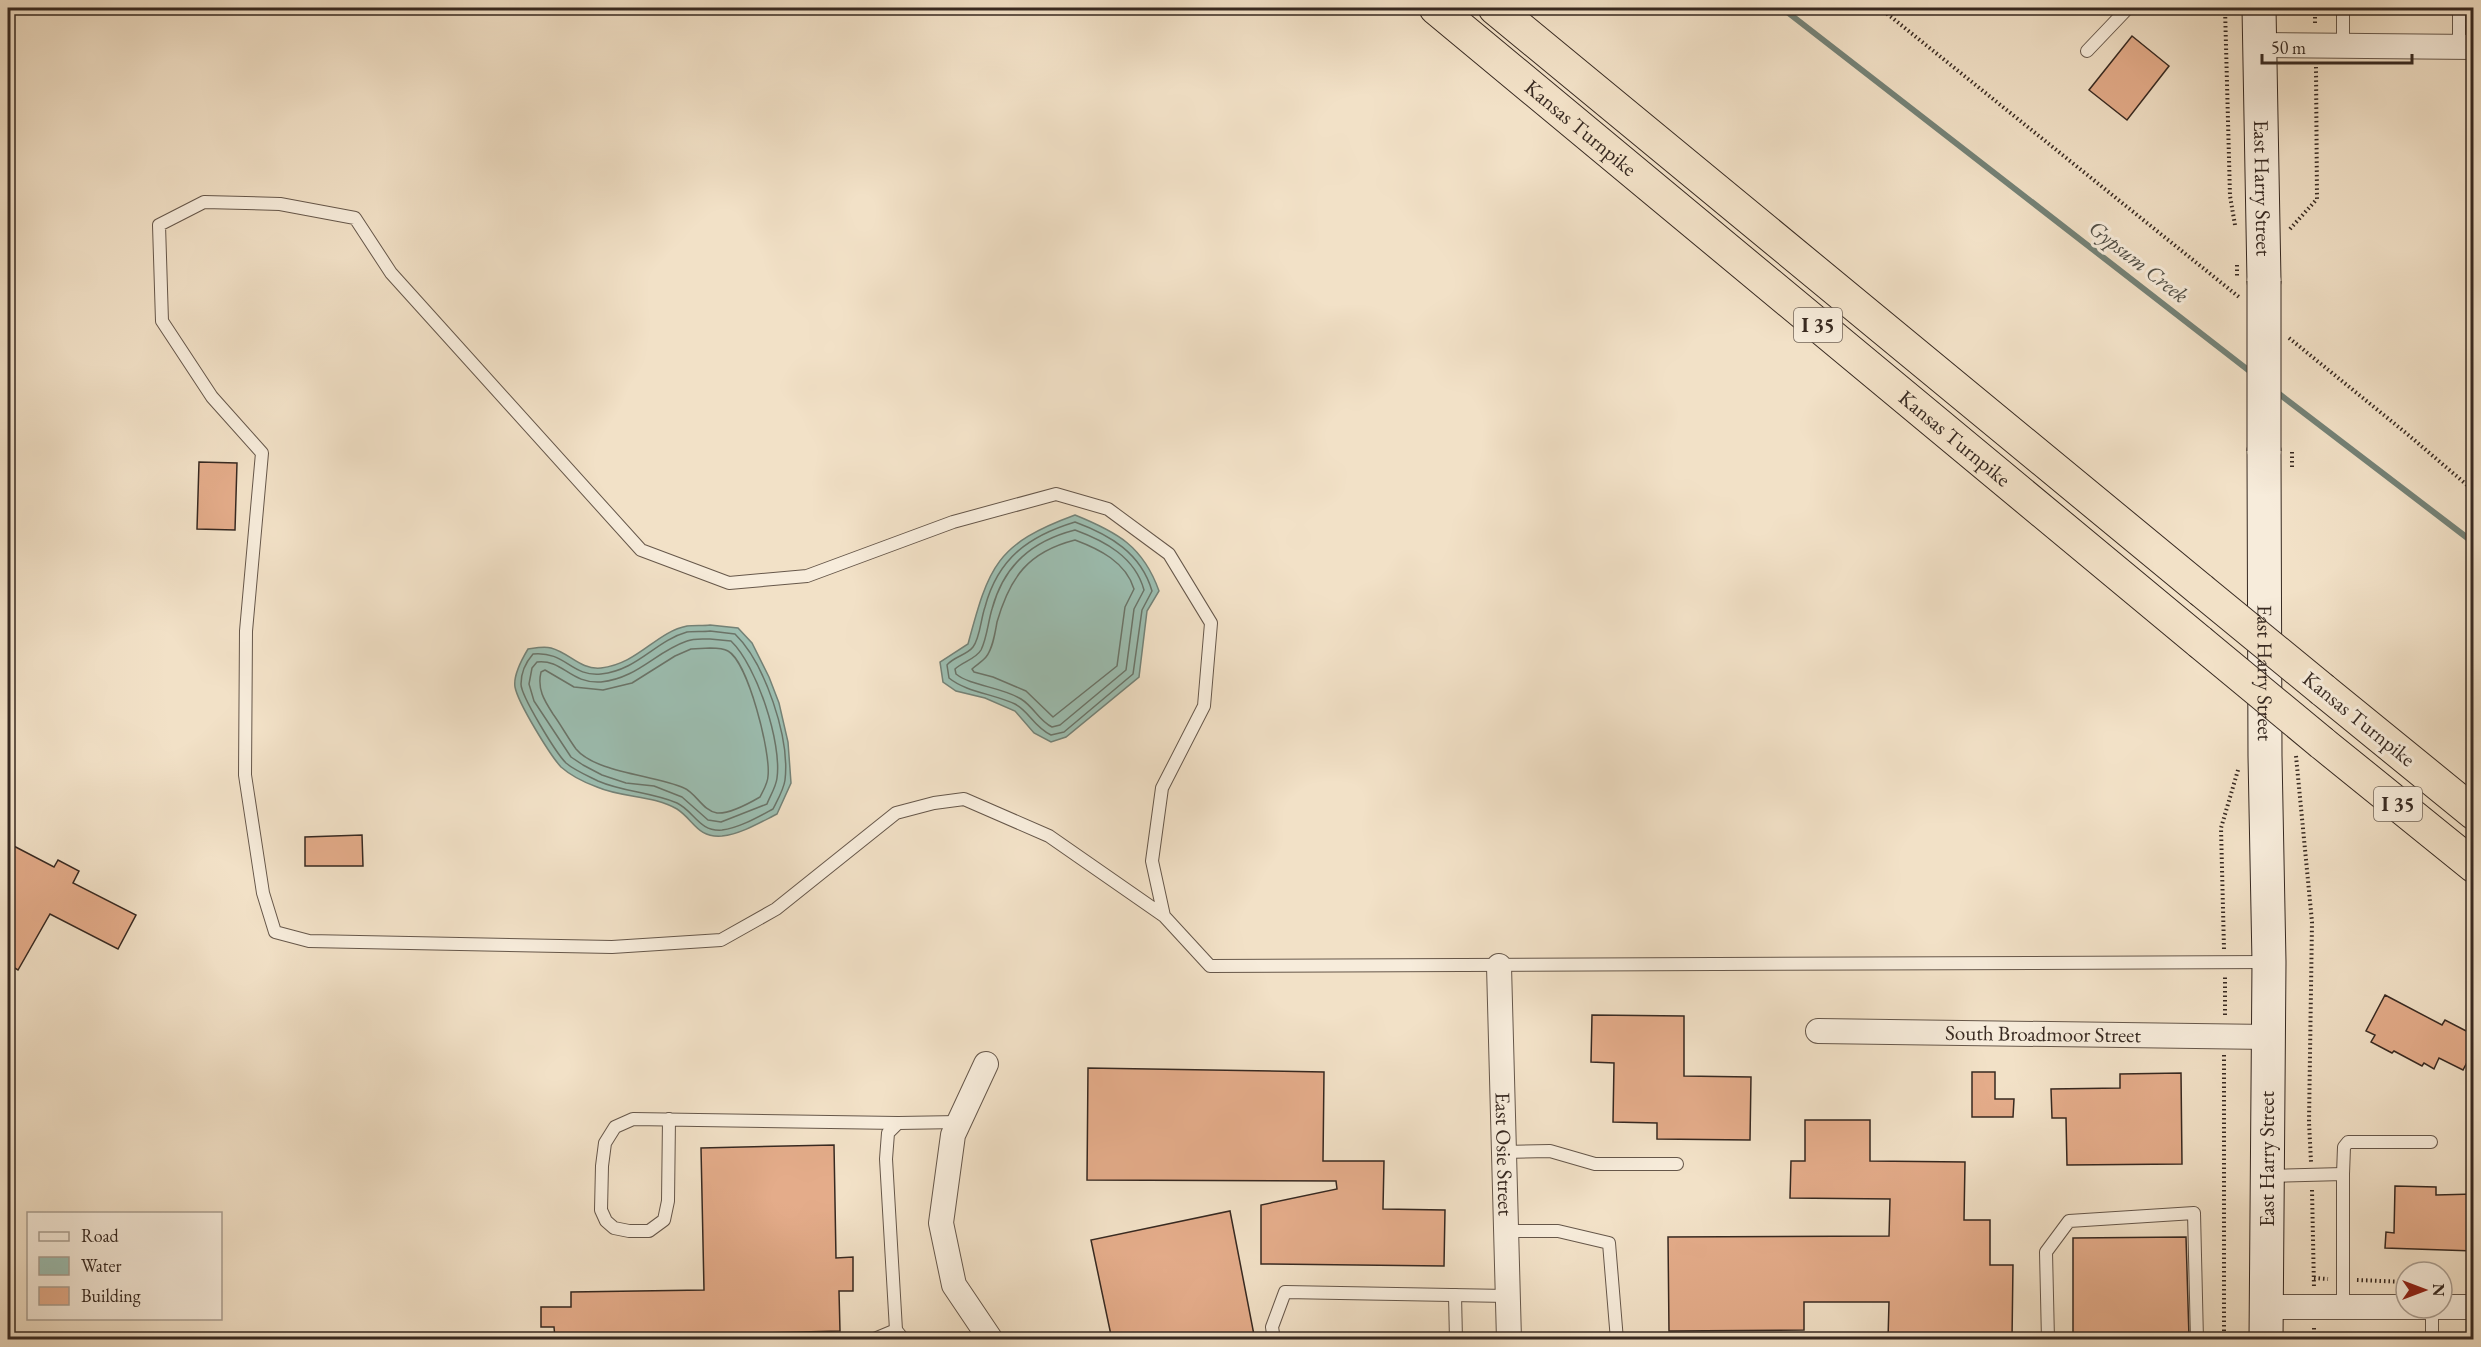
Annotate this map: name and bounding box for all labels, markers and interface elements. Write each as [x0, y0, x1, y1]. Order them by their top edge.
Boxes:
scale bar [2262, 27, 2412, 65]
text: 50 m [2271, 36, 2306, 59]
street label: Kansas Turnpike [1520, 73, 1642, 182]
street label: East Harry Street [2248, 120, 2278, 257]
water label: Gypsum Creek [2083, 213, 2195, 309]
road number: I 35 [1794, 308, 1842, 342]
street label: Kansas Turnpike [1894, 384, 2016, 492]
street label: East Harry Street [2252, 605, 2279, 742]
street label: Kansas Turnpike [2297, 665, 2421, 772]
road number: I 35 [2374, 787, 2422, 821]
street label: South Broadmoor Street [1945, 1019, 2141, 1048]
street label: East Harry Street [2253, 1090, 2280, 1227]
street label: East Osie Street [1489, 1092, 1520, 1217]
legend [27, 1212, 222, 1320]
text: Road [81, 1224, 120, 1247]
text: Water [81, 1254, 122, 1277]
north arrow [2394, 1260, 2454, 1320]
text: Building [81, 1284, 141, 1307]
text: N [2428, 1284, 2449, 1297]

